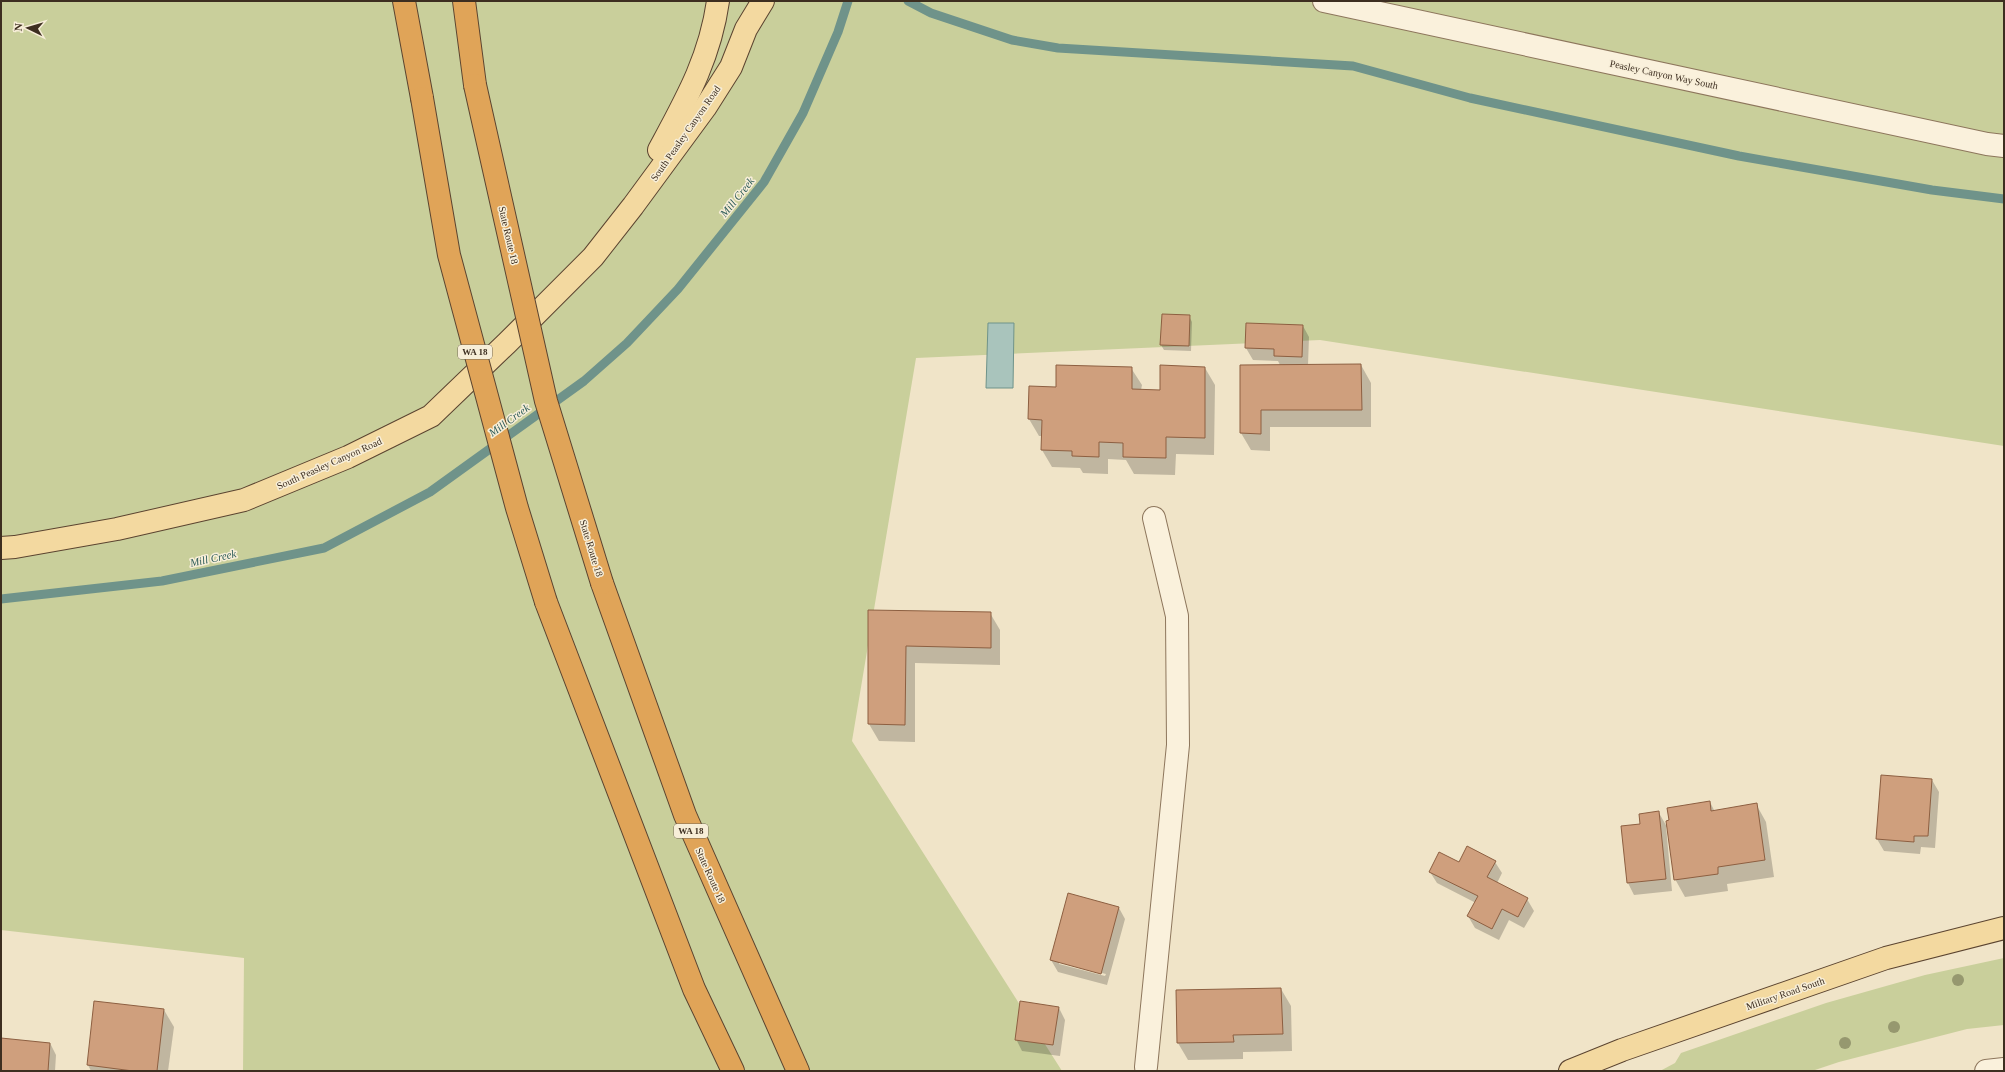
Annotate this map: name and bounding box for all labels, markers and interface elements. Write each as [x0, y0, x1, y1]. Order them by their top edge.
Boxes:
north arrow [8, 8, 48, 48]
text: N [12, 23, 24, 32]
street label: Peasley Canyon Way South [1609, 58, 1719, 91]
street label: South Peasley Canyon Road [648, 84, 722, 183]
water label: Mill Creek [717, 174, 757, 220]
street label: State Route 18 [497, 205, 520, 265]
road number: WA 18 [458, 345, 492, 359]
water label: Mill Creek [486, 401, 532, 439]
street label: South Peasley Canyon Road [275, 435, 383, 492]
street label: State Route 18 [578, 518, 605, 578]
water label: Mill Creek [188, 547, 238, 569]
road number: WA 18 [674, 824, 708, 838]
street label: State Route 18 [694, 846, 728, 904]
street label: Military Road South [1744, 975, 1826, 1012]

